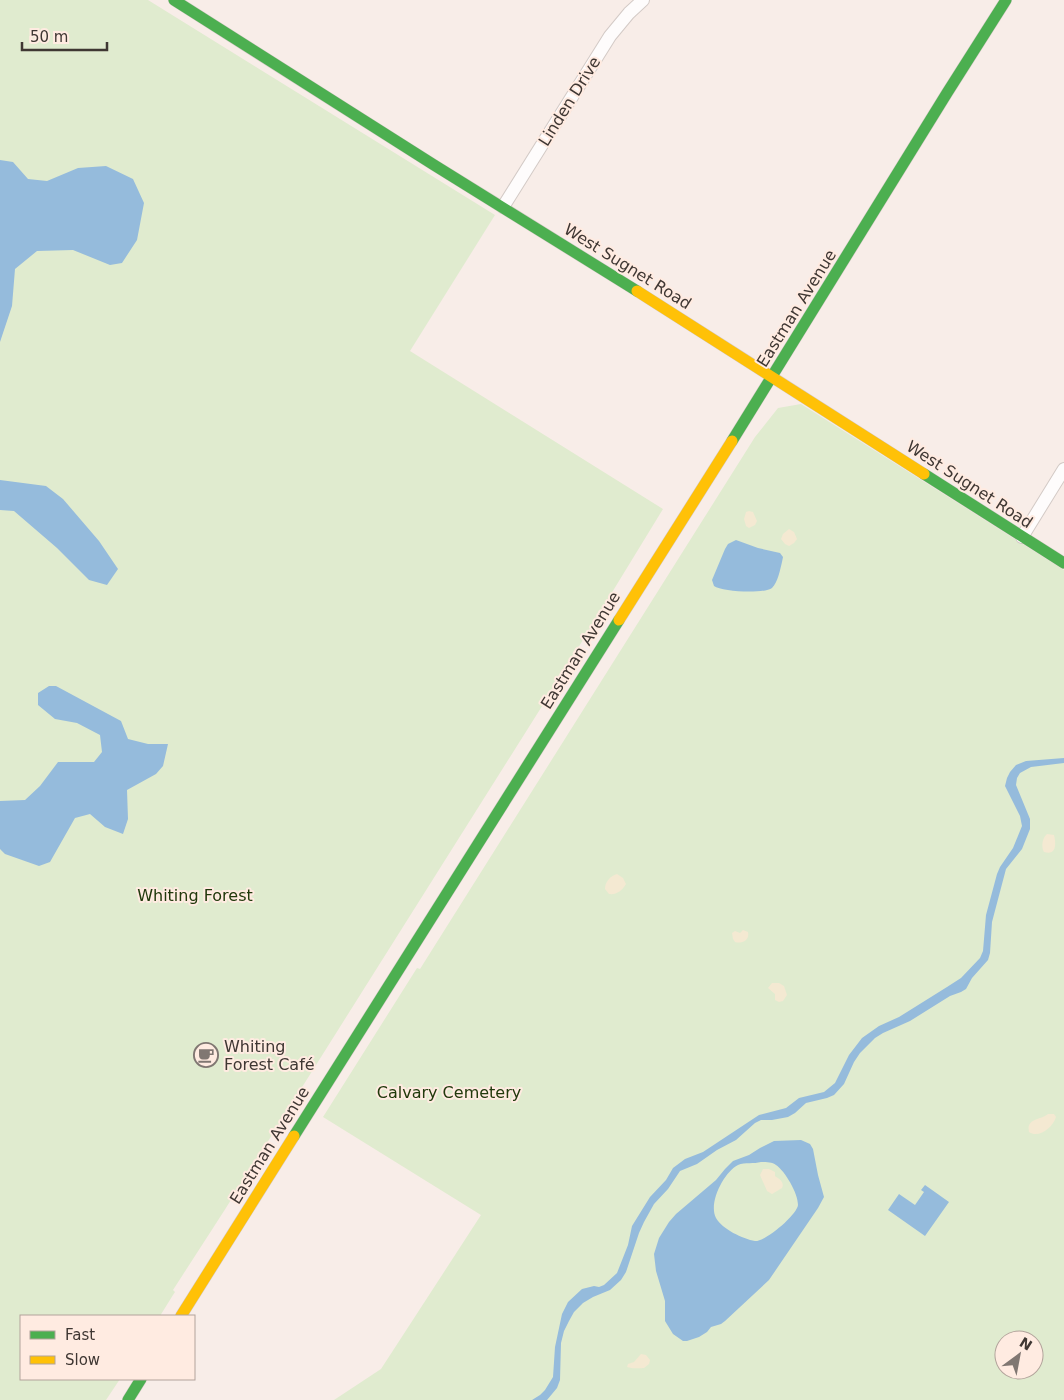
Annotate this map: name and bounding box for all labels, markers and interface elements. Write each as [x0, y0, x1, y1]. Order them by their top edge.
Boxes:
scale bar [22, 20, 108, 52]
text: 50 m [30, 28, 68, 46]
street label: Linden Drive [535, 53, 604, 149]
street label: West Sugnet Road [561, 220, 695, 313]
street label: Eastman Avenue [753, 246, 840, 370]
street label: West Sugnet Road [903, 437, 1036, 532]
street label: Eastman Avenue [537, 588, 624, 712]
park label: Whiting Forest [137, 886, 253, 905]
place label: Whiting Forest Café [224, 1037, 315, 1074]
cafe icon: Whiting Forest Café [193, 1042, 219, 1068]
street label: Eastman Avenue [226, 1083, 313, 1207]
park label: Calvary Cemetery [377, 1083, 521, 1102]
legend [20, 1315, 195, 1380]
text: Fast [65, 1326, 95, 1344]
north arrow [994, 1330, 1044, 1380]
text: N [1017, 1334, 1035, 1354]
text: Slow [65, 1351, 100, 1369]

